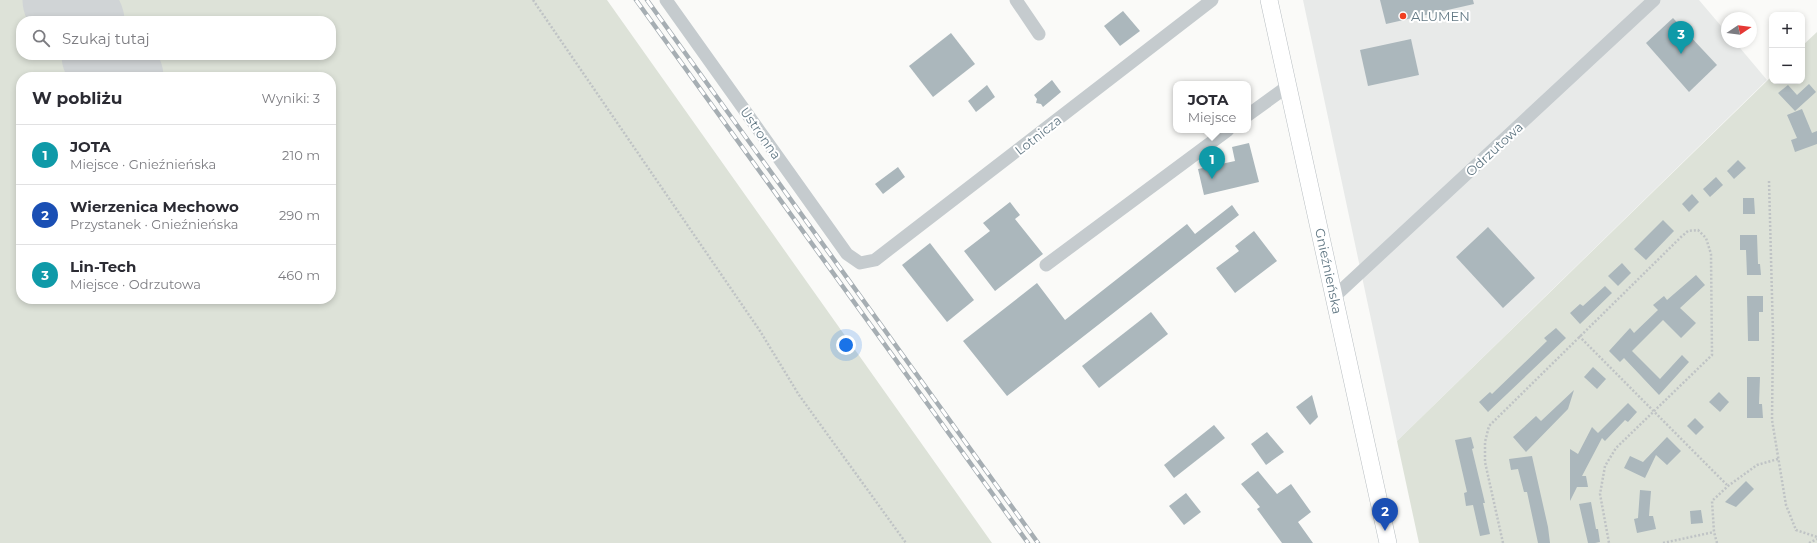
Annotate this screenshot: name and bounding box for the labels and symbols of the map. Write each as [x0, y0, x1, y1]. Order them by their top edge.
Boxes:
place label: ALUMEN [1411, 8, 1470, 24]
marker: ALUMEN [1398, 11, 1408, 21]
north arrow [1721, 12, 1757, 48]
pin: 3 [1668, 21, 1694, 54]
street label: Ustronna [737, 104, 785, 162]
street label: Lotnicza [1011, 112, 1065, 158]
street label: Odrzutowa [1462, 119, 1526, 179]
pin: 1 [1199, 146, 1225, 179]
street label: Gnieźnieńska [1312, 227, 1346, 315]
your location [836, 335, 856, 355]
pin: 2 [1372, 498, 1398, 531]

